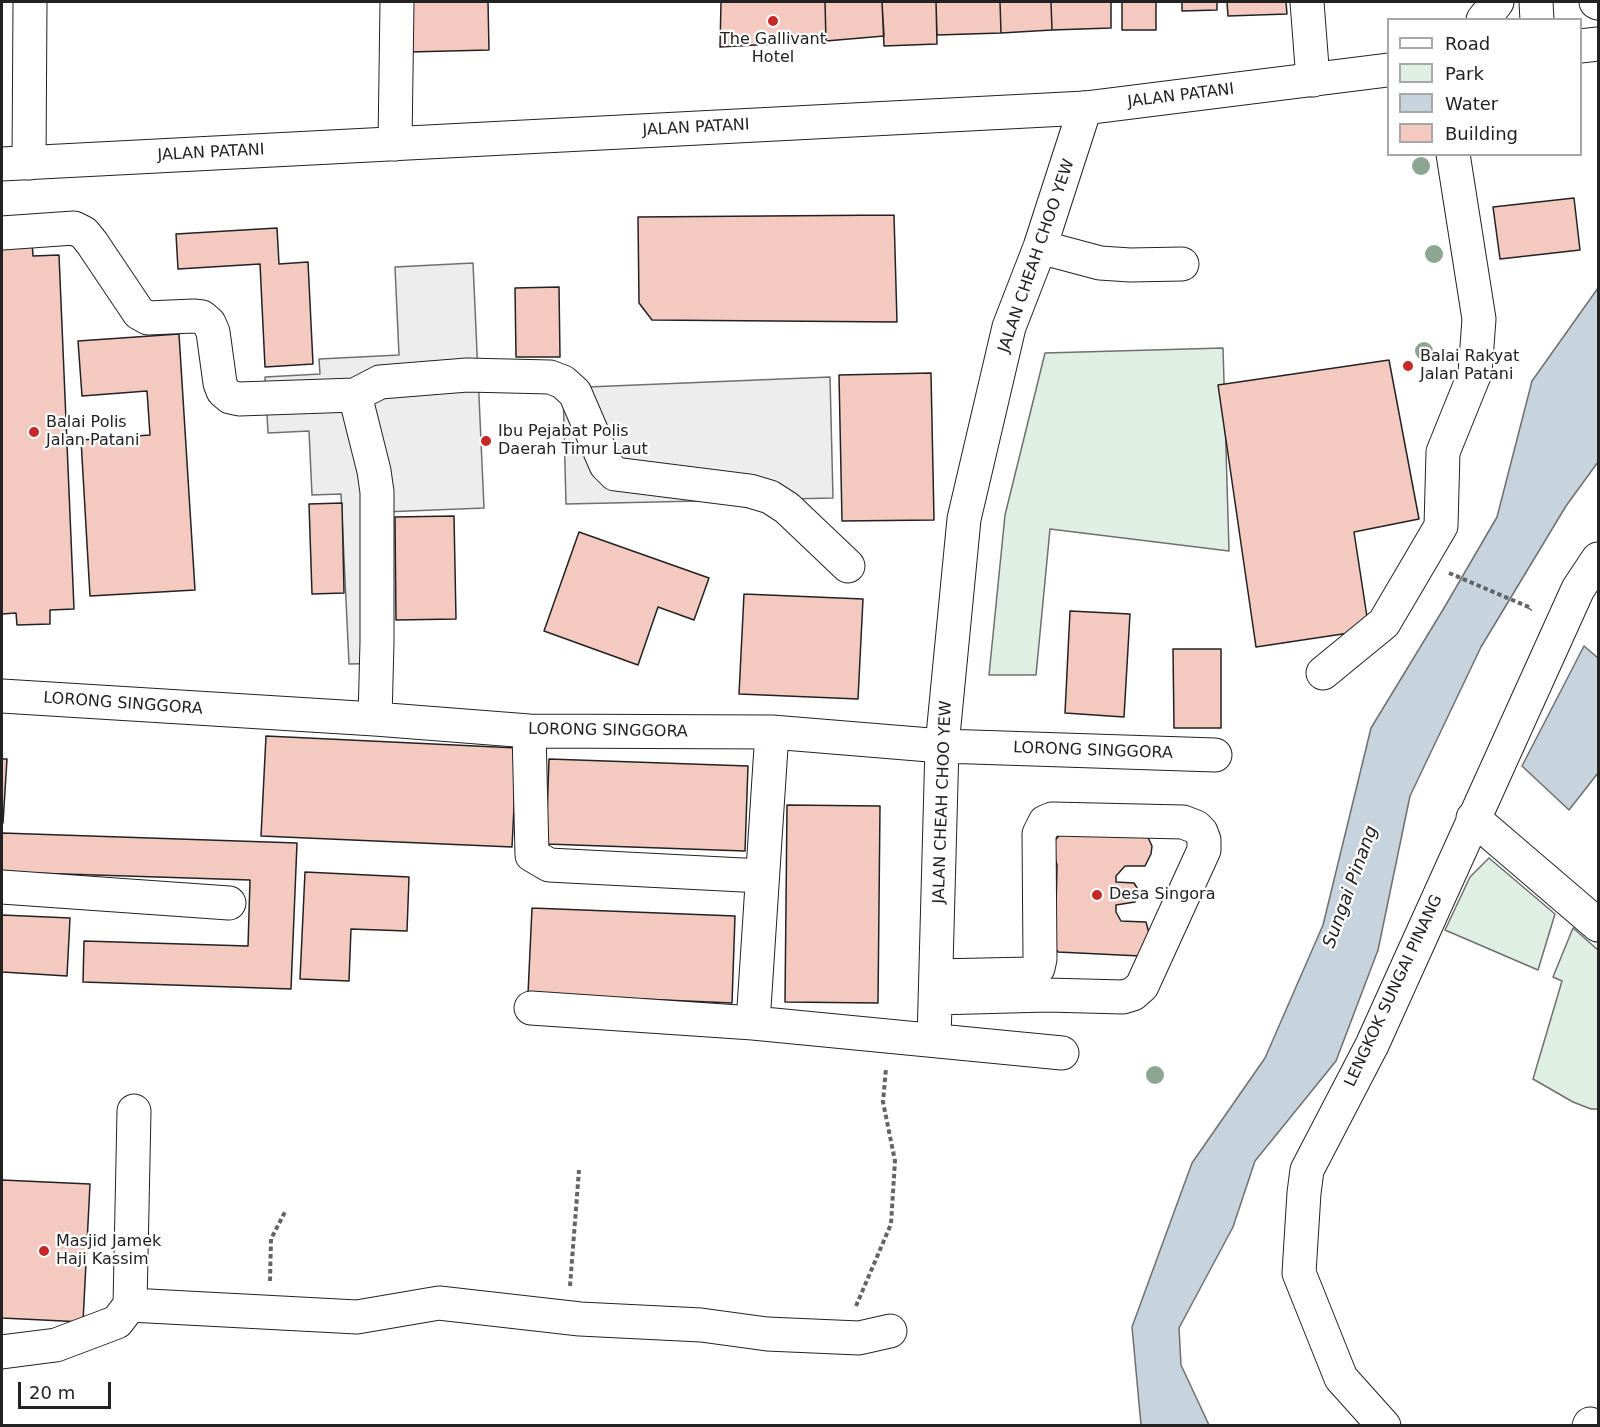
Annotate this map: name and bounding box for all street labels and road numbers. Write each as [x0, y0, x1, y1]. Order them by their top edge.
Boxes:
street label: JALAN PATANI [1127, 80, 1235, 112]
street label: JALAN PATANI [642, 116, 750, 140]
street label: JALAN PATANI [157, 141, 265, 165]
street label: JALAN CHEAH CHOO YEW [995, 157, 1079, 355]
street label: LORONG SINGGORA [43, 689, 203, 719]
street label: JALAN CHEAH CHOO YEW [930, 700, 956, 904]
street label: LORONG SINGGORA [528, 720, 688, 742]
street label: LORONG SINGGORA [1013, 739, 1173, 763]
street label: LENGKOK SUNGAI PINANG [1341, 892, 1447, 1090]

